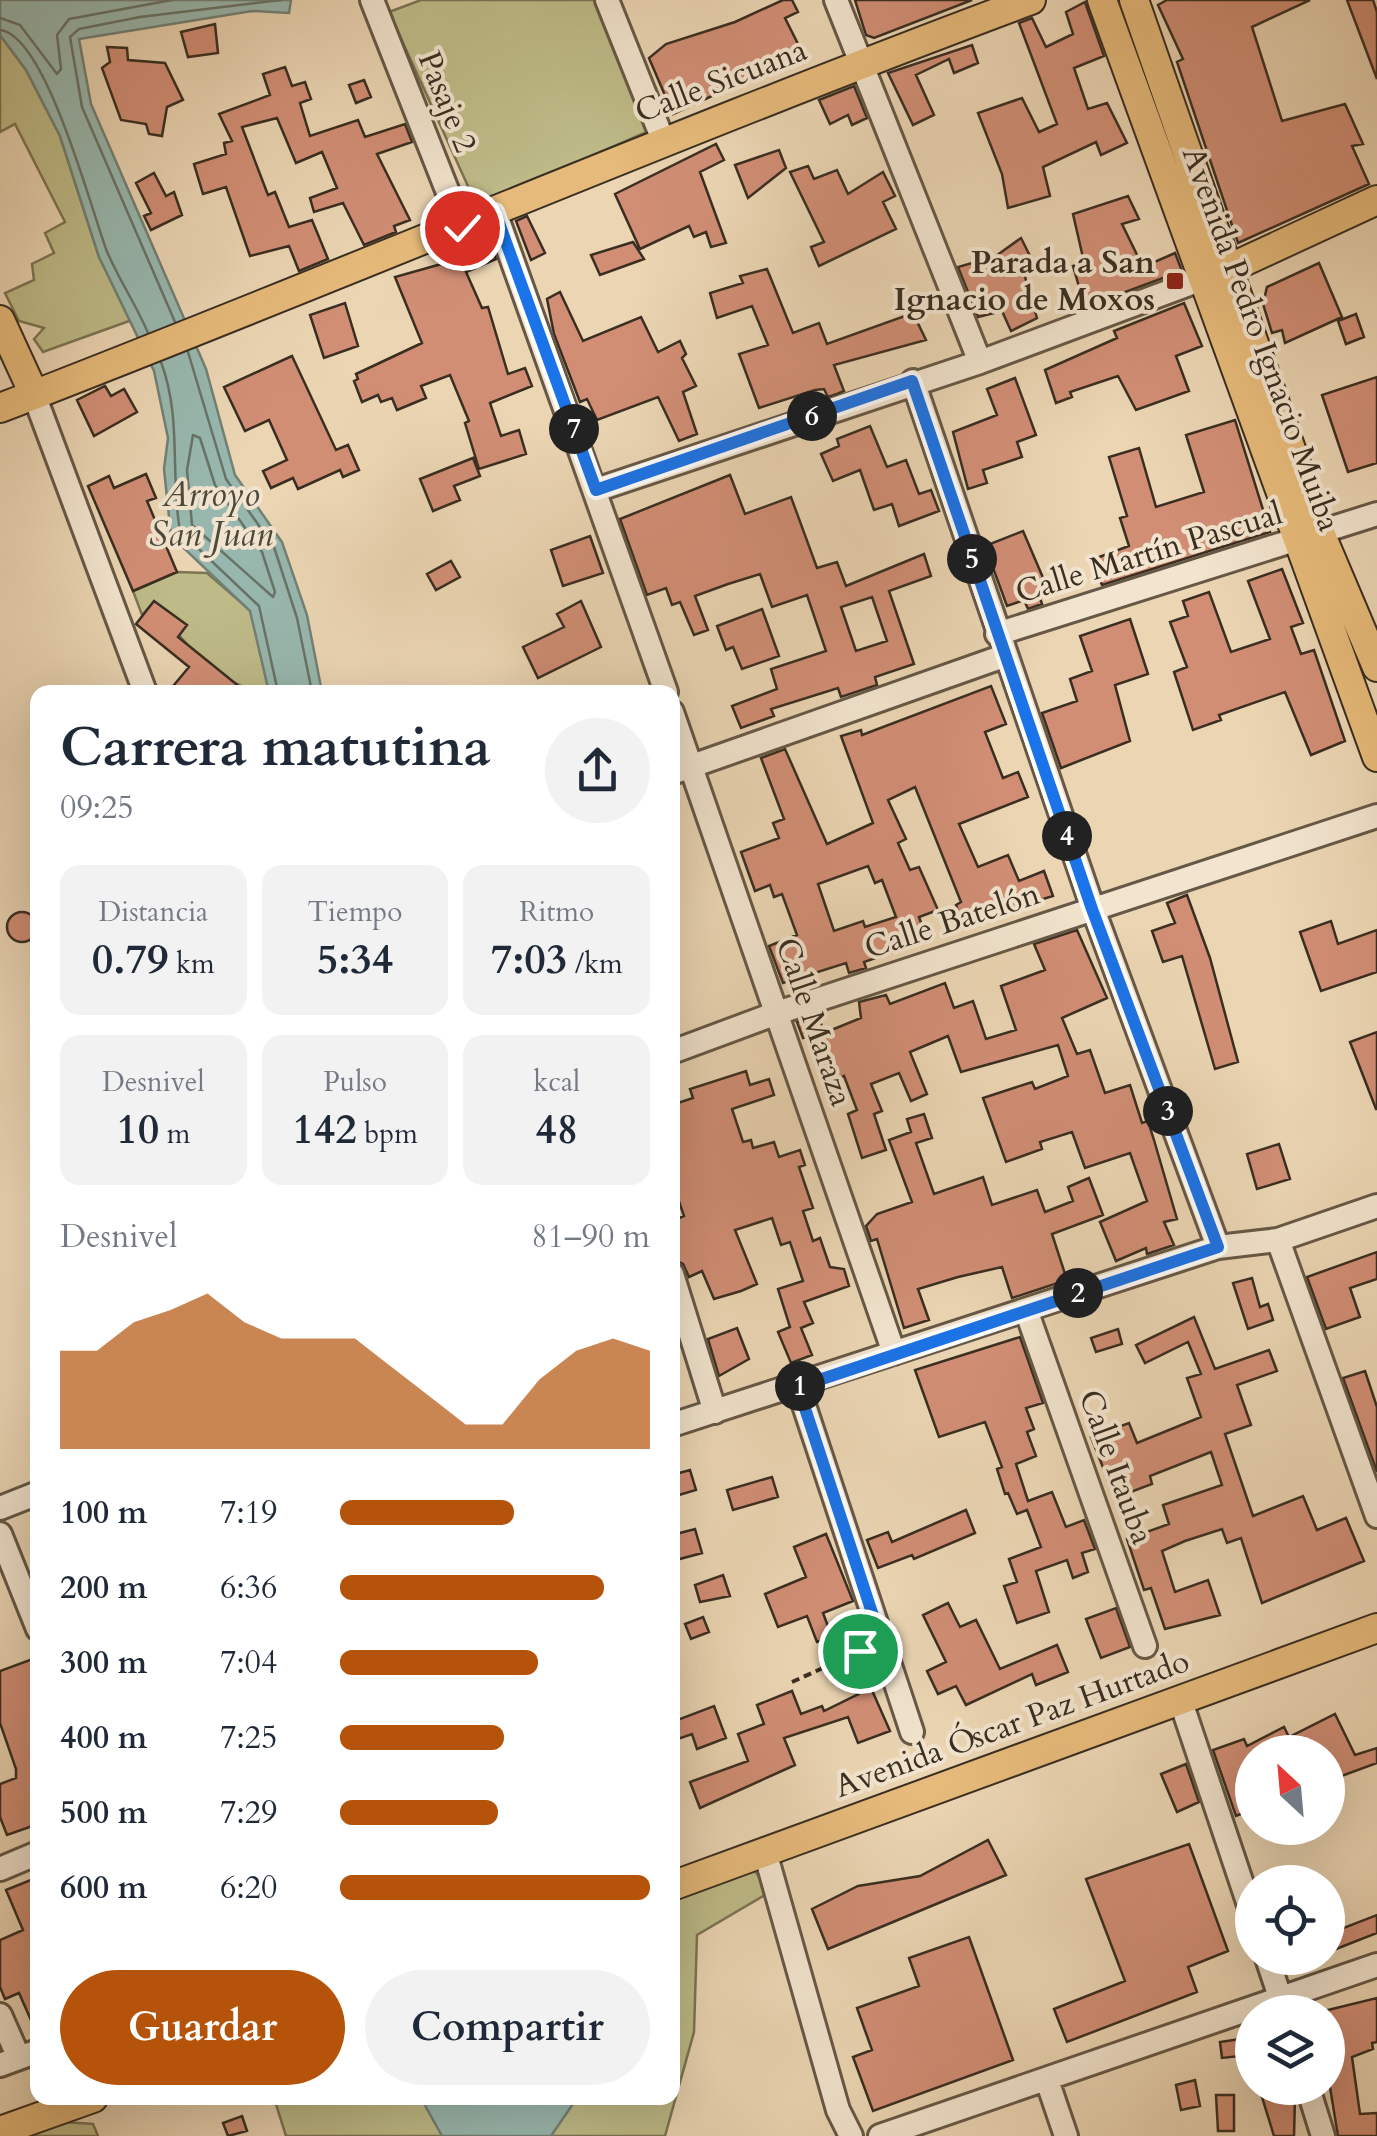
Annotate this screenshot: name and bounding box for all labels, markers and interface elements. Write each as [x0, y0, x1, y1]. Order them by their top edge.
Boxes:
street label: Calle Sicuana [629, 28, 813, 134]
street label: Pasaje 2 [407, 45, 487, 159]
street label: Avenida Pedro Ignacio Muiba [1171, 141, 1351, 538]
pin [420, 186, 505, 271]
icon: check [435, 201, 490, 256]
place label: Parada a San Ignacio de Moxos [894, 241, 1155, 322]
marker: Parada a San Ignacio de Moxos [1164, 270, 1186, 292]
pin: 6 [787, 391, 837, 441]
text: 6 [805, 397, 819, 435]
pin: 7 [549, 404, 599, 454]
text: 7 [567, 410, 581, 448]
water label: Arroyo San Juan [149, 471, 273, 559]
street label: Calle Martín Pascual [1010, 491, 1288, 615]
pin: 5 [947, 534, 997, 584]
text: 5 [965, 540, 979, 578]
text: Carrera matutina [60, 711, 491, 785]
button: share [545, 718, 650, 823]
text: 09:25 [60, 786, 134, 830]
pin: 4 [1042, 811, 1092, 861]
text: 4 [1060, 817, 1074, 855]
street label: Calle Batelón [859, 872, 1045, 970]
text: Distancia [99, 893, 208, 931]
text: Tiempo [308, 893, 402, 931]
text: Ritmo [519, 893, 594, 931]
text: 0.79 [92, 931, 169, 988]
text: 5:34 [317, 931, 393, 988]
text: 7:03 [491, 931, 567, 988]
street label: Calle Maraza [765, 932, 863, 1112]
text: km [169, 945, 215, 983]
text: /km [567, 945, 623, 983]
text: Desnivel [102, 1063, 205, 1101]
text: Pulso [323, 1063, 387, 1101]
text: kcal [533, 1063, 580, 1101]
pin: 3 [1143, 1086, 1193, 1136]
text: 3 [1161, 1092, 1175, 1130]
text: 10 [116, 1101, 159, 1158]
text: 142 [292, 1101, 357, 1158]
text: 48 [535, 1101, 578, 1158]
text: m [159, 1115, 190, 1153]
text: bpm [357, 1115, 418, 1153]
text: Desnivel [60, 1215, 177, 1259]
text: 81–90 m [531, 1215, 650, 1259]
pin: 2 [1053, 1268, 1103, 1318]
text: 2 [1071, 1274, 1085, 1312]
pin: 1 [775, 1361, 825, 1411]
text: 1 [793, 1367, 807, 1405]
street label: Calle Itauba [1068, 1384, 1164, 1550]
text: 100 m [60, 1491, 147, 1535]
text: 7:19 [220, 1491, 277, 1535]
text: 200 m [60, 1566, 147, 1610]
text: 6:36 [220, 1566, 277, 1610]
pin [818, 1609, 903, 1694]
icon: arrive [833, 1624, 888, 1679]
street label: Avenida Óscar Paz Hurtado [828, 1638, 1195, 1809]
text: 300 m [60, 1641, 147, 1685]
text: 7:04 [220, 1641, 277, 1685]
text: 400 m [60, 1716, 147, 1760]
text: 7:25 [220, 1716, 277, 1760]
north arrow [1235, 1735, 1345, 1845]
map controls [1235, 1735, 1345, 2105]
text: 500 m [60, 1791, 147, 1835]
text: 7:29 [220, 1791, 277, 1835]
button: locate [1235, 1865, 1345, 1975]
text: 600 m [60, 1866, 147, 1910]
text: 6:20 [220, 1866, 277, 1910]
button: Guardar [60, 1970, 345, 2085]
button: Compartir [365, 1970, 650, 2085]
button: layers [1235, 1995, 1345, 2105]

